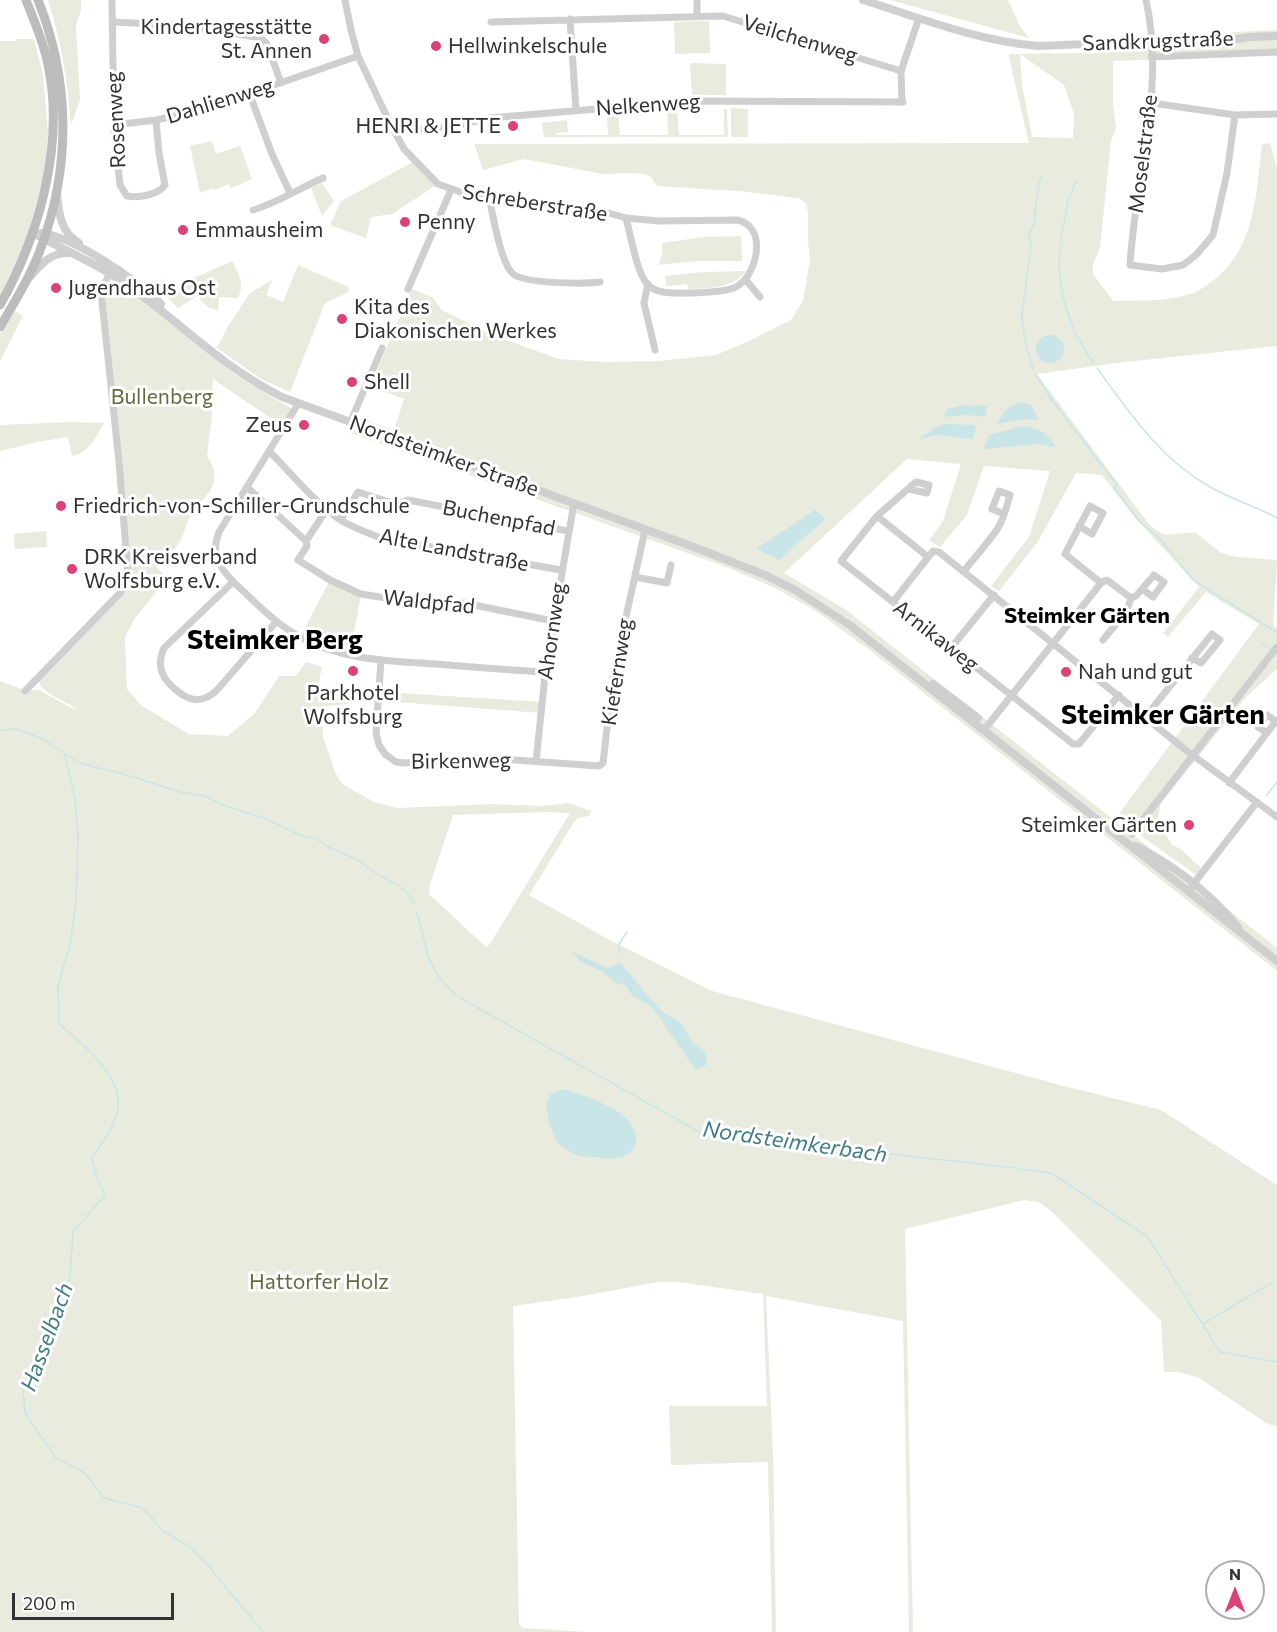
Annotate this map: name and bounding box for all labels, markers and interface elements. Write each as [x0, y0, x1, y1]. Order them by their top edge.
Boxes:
street label: Veilchenweg [739, 10, 861, 68]
place label: Kindertagesstätte St. Annen [140, 14, 312, 64]
street label: Sandkrugstraße [1082, 26, 1234, 56]
marker: Kindertagesstätte St. Annen [317, 32, 331, 46]
place label: Hellwinkelschule [448, 33, 607, 59]
marker: Hellwinkelschule [429, 39, 443, 53]
street label: Rosenweg [101, 71, 131, 169]
street label: Dahlienweg [163, 73, 277, 129]
street label: Nelkenweg [595, 89, 701, 121]
street label: Moselstraße [1123, 93, 1163, 215]
place label: HENRI & JETTE [356, 113, 501, 139]
marker: HENRI & JETTE [506, 119, 520, 133]
street label: Schreberstraße [461, 179, 609, 227]
place label: Penny [417, 209, 476, 235]
marker: Penny [398, 215, 412, 229]
place label: Emmausheim [195, 217, 323, 243]
marker: Emmausheim [176, 223, 190, 237]
place label: Jugendhaus Ost [68, 275, 216, 301]
marker: Jugendhaus Ost [49, 281, 63, 295]
place label: Kita des Diakonischen Werkes [354, 294, 557, 344]
marker: Kita des Diakonischen Werkes [335, 312, 349, 326]
place label: Shell [364, 369, 410, 395]
marker: Shell [345, 375, 359, 389]
park label: Bullenberg [111, 384, 213, 410]
street label: Nordsteimker Straße [346, 410, 542, 502]
place label: Zeus [246, 412, 292, 438]
marker: Zeus [297, 418, 311, 432]
place label: Friedrich-von-Schiller-Grundschule [73, 493, 410, 519]
street label: Buchenpfad [441, 495, 557, 541]
marker: Friedrich-von-Schiller-Grundschule [54, 499, 68, 513]
street label: Alte Landstraße [377, 523, 531, 577]
place label: DRK Kreisverband Wolfsburg e.V. [84, 544, 257, 594]
marker: DRK Kreisverband Wolfsburg e.V. [65, 562, 79, 576]
street label: Ahornweg [533, 581, 571, 681]
street label: Waldpfad [382, 585, 476, 619]
street label: Arnikaweg [888, 595, 984, 677]
district label: Steimker Gärten [1004, 603, 1170, 629]
street label: Kiefernweg [596, 617, 638, 727]
district label: Steimker Berg [187, 624, 363, 656]
place label: Nah und gut [1078, 659, 1193, 685]
marker: Parkhotel Wolfsburg [346, 664, 360, 678]
marker: Nah und gut [1059, 665, 1073, 679]
place label: Parkhotel Wolfsburg [303, 680, 403, 730]
district label: Steimker Gärten [1061, 699, 1265, 731]
street label: Birkenweg [411, 748, 511, 774]
place label: Steimker Gärten [1021, 812, 1177, 838]
marker: Steimker Gärten [1182, 818, 1196, 832]
water label: Nordsteimkerbach [701, 1116, 889, 1168]
park label: Hattorfer Holz [249, 1269, 389, 1295]
water label: Hasselbach [15, 1279, 79, 1395]
north arrow [1205, 1560, 1265, 1620]
text: N [1229, 1564, 1241, 1583]
scale bar [15, 1581, 177, 1619]
text: 200 m [23, 1592, 76, 1614]

